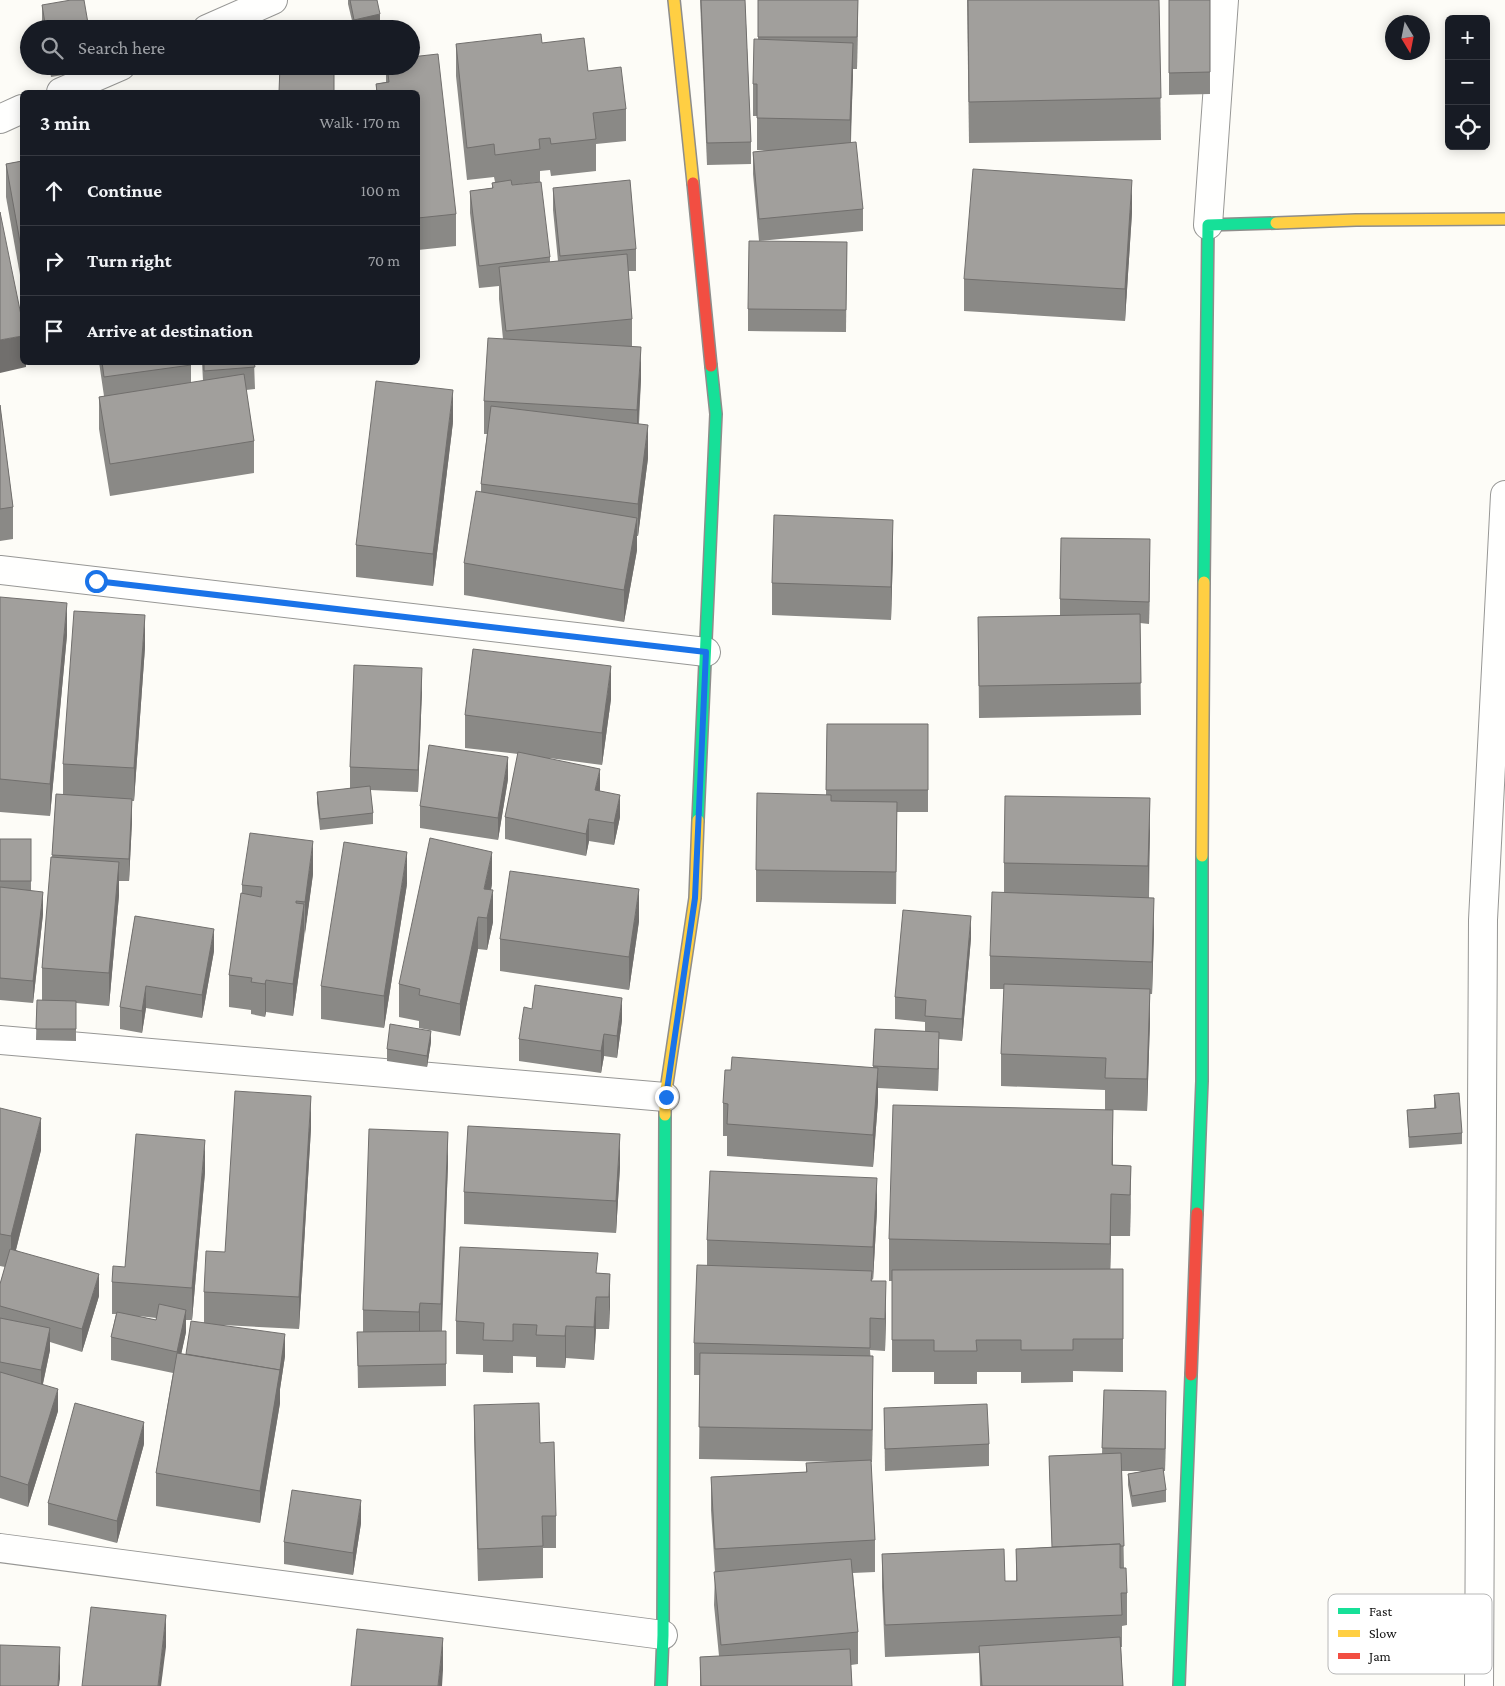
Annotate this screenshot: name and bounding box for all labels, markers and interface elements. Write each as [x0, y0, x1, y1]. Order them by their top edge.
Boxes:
north arrow [1385, 15, 1430, 60]
map controls [1445, 15, 1490, 150]
button: + [1445, 15, 1490, 60]
search box [20, 20, 420, 75]
icon: search [38, 34, 66, 62]
text: Search here [78, 37, 165, 58]
button: − [1445, 60, 1490, 105]
button: locate [1445, 105, 1490, 150]
text: 3 min [40, 111, 90, 135]
text: Walk · 170 m [320, 114, 400, 131]
icon: ahead [40, 177, 68, 205]
text: Continue [87, 180, 162, 201]
text: 100 m [361, 182, 400, 199]
icon: right [40, 247, 68, 275]
text: Turn right [87, 250, 172, 271]
text: 70 m [368, 252, 400, 269]
icon: arrive [40, 317, 68, 345]
text: Arrive at destination [87, 320, 253, 341]
route start [85, 570, 108, 593]
route end [655, 1086, 678, 1109]
legend [1328, 1594, 1492, 1674]
text: Fast [1369, 1603, 1393, 1619]
text: Slow [1369, 1625, 1397, 1641]
text: Jam [1367, 1648, 1391, 1664]

